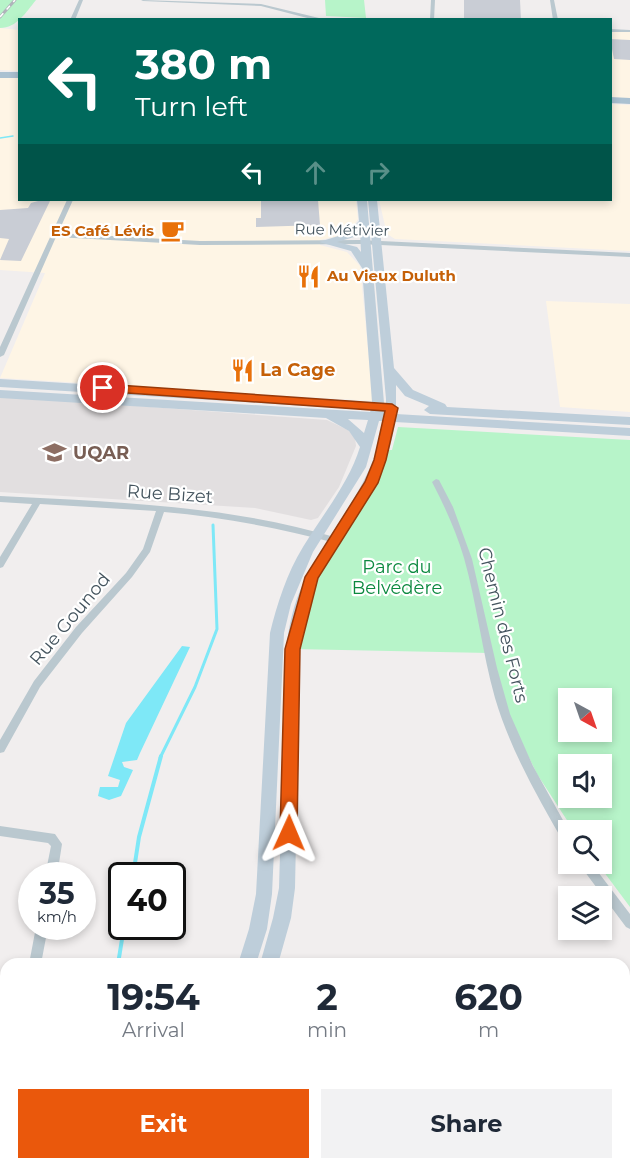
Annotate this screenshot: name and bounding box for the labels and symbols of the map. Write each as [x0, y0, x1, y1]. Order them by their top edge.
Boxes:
cafe icon: ES Café Lévis [159, 218, 185, 244]
street label: Rue Métivier [295, 219, 390, 240]
place label: ES Café Lévis [51, 221, 154, 240]
restaurant icon: Au Vieux Duluth [296, 263, 322, 289]
place label: Au Vieux Duluth [326, 266, 456, 285]
restaurant icon: La Cage [229, 357, 255, 383]
place label: La Cage [260, 359, 335, 381]
pin [77, 362, 128, 413]
school or university icon: UQAR [42, 440, 68, 466]
place label: UQAR [73, 442, 129, 464]
street label: Rue Bizet [126, 480, 214, 508]
street label: Chemin des Forts [473, 545, 533, 705]
park label: Parc du Belvédère [352, 556, 442, 599]
street label: Rue Gounod [25, 568, 115, 670]
north arrow [558, 688, 612, 742]
position arrow [257, 801, 321, 865]
speed limit sign: 40 [108, 862, 186, 940]

